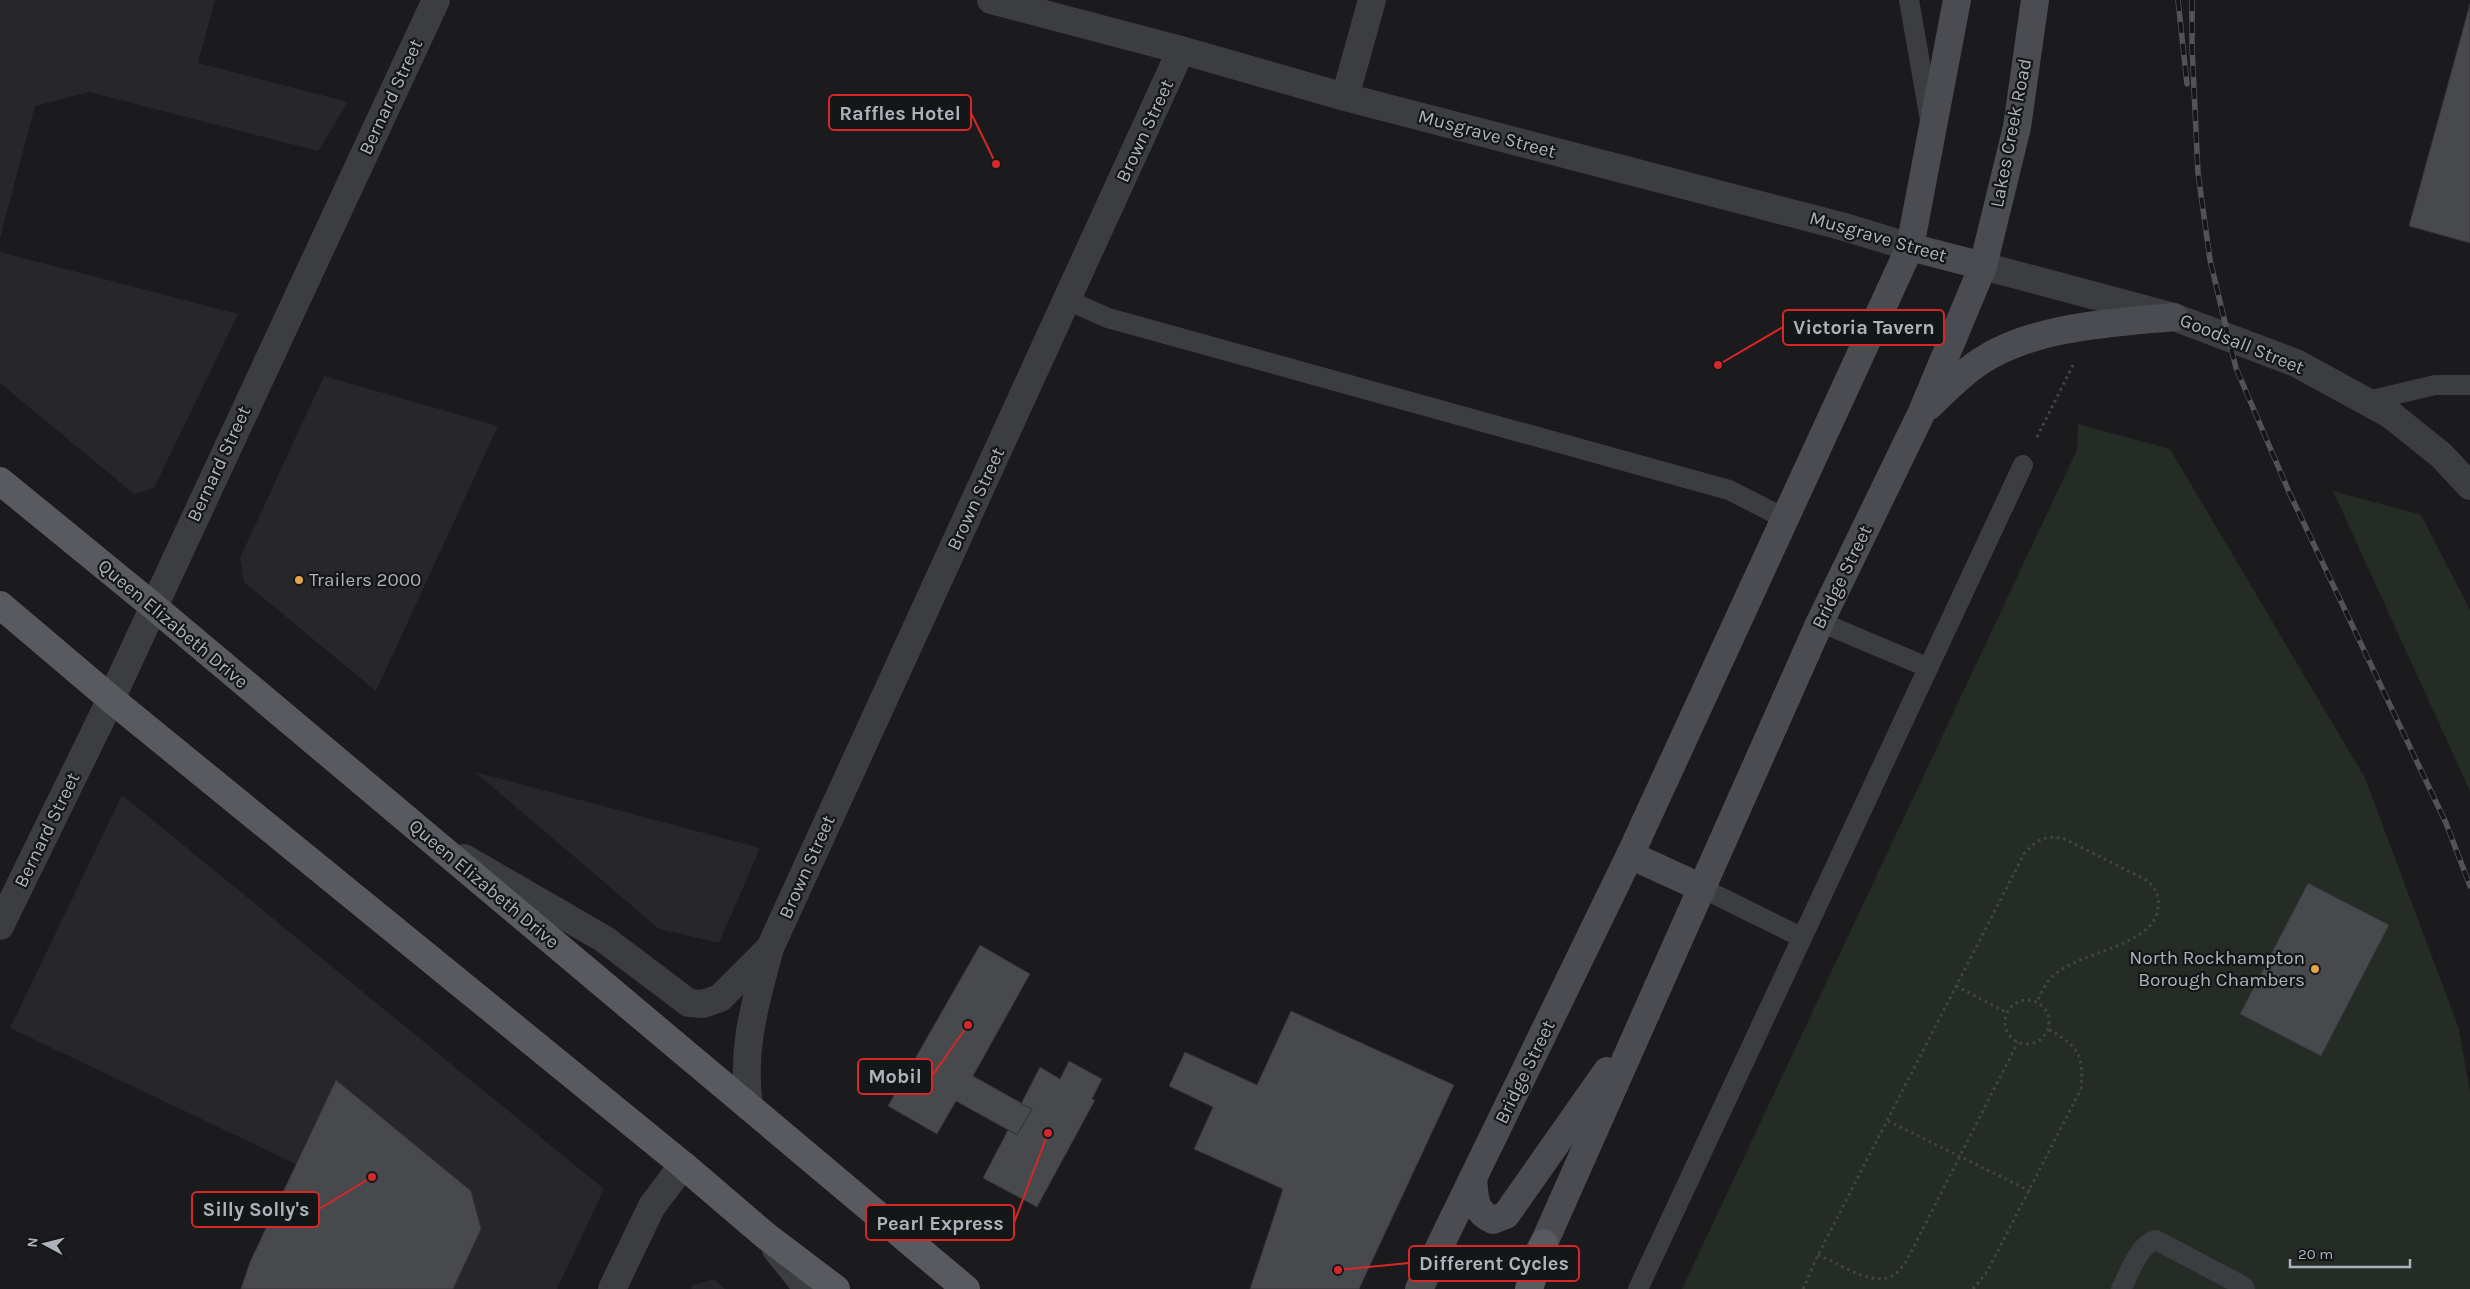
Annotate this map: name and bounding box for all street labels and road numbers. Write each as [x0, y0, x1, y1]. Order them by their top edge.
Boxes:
street label: Bernard Street [355, 36, 427, 158]
street label: Lakes Creek Road [1986, 57, 2036, 209]
street label: Brown Street [1112, 76, 1178, 186]
street label: Musgrave Street [1416, 105, 1558, 163]
street label: Musgrave Street [1807, 207, 1949, 267]
street label: Goodsall Street [2177, 309, 2307, 379]
street label: Bernard Street [183, 403, 255, 525]
street label: Brown Street [943, 444, 1009, 554]
street label: Bridge Street [1807, 522, 1877, 632]
street label: Queen Elizabeth Drive [94, 555, 252, 693]
street label: Bernard Street [10, 769, 84, 891]
street label: Brown Street [774, 812, 840, 922]
street label: Queen Elizabeth Drive [405, 815, 563, 953]
street label: Bridge Street [1490, 1017, 1560, 1127]

